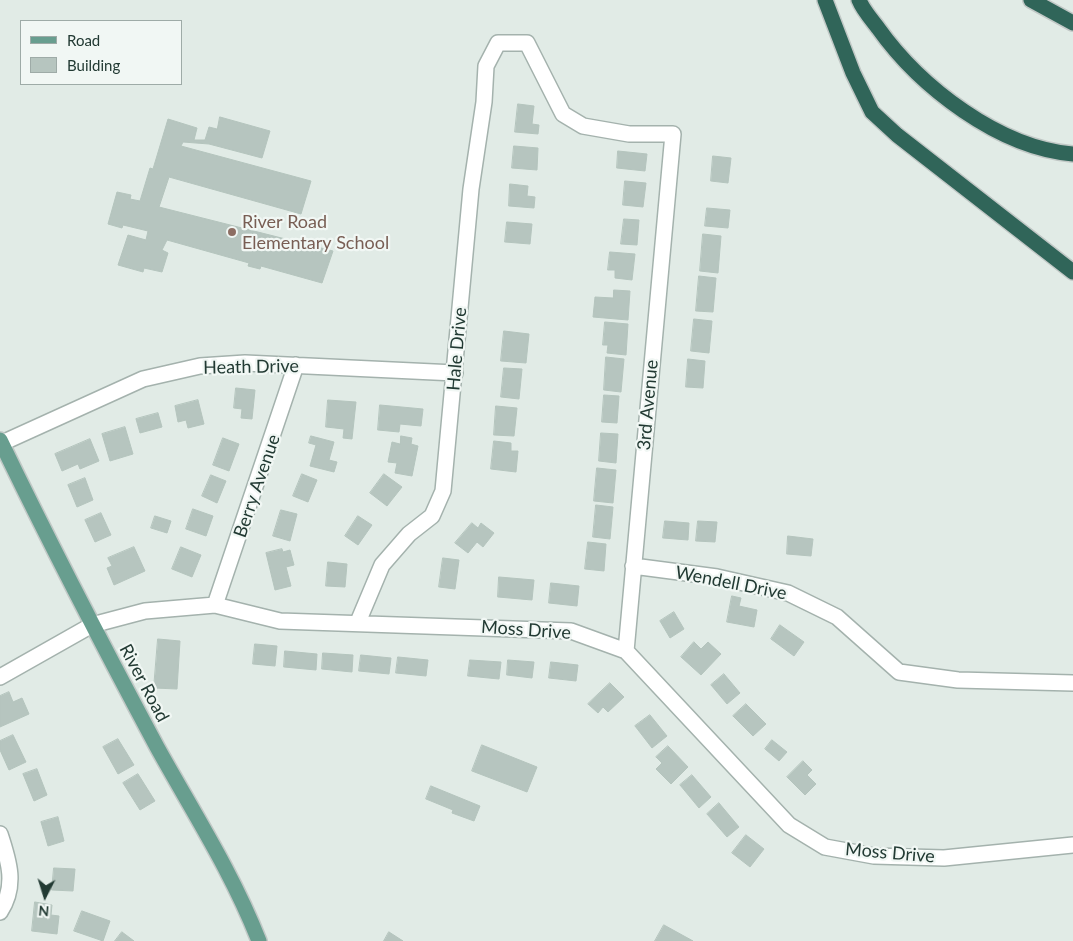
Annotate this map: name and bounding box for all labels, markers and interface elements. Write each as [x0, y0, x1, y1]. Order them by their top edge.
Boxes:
legend [20, 20, 182, 85]
text: Road [67, 31, 100, 49]
text: Building [67, 56, 120, 74]
place label: River Road Elementary School [242, 211, 389, 253]
marker: River Road Elementary School [226, 226, 238, 238]
street label: Hale Drive [443, 306, 471, 392]
street label: Heath Drive [203, 355, 299, 379]
street label: 3rd Avenue [633, 359, 663, 451]
street label: Berry Avenue [229, 432, 285, 540]
street label: Wendell Drive [674, 562, 788, 604]
street label: Moss Drive [480, 616, 572, 644]
street label: River Road [114, 640, 174, 726]
street label: Moss Drive [844, 838, 936, 868]
north arrow [20, 871, 70, 921]
text: N [38, 903, 50, 920]

